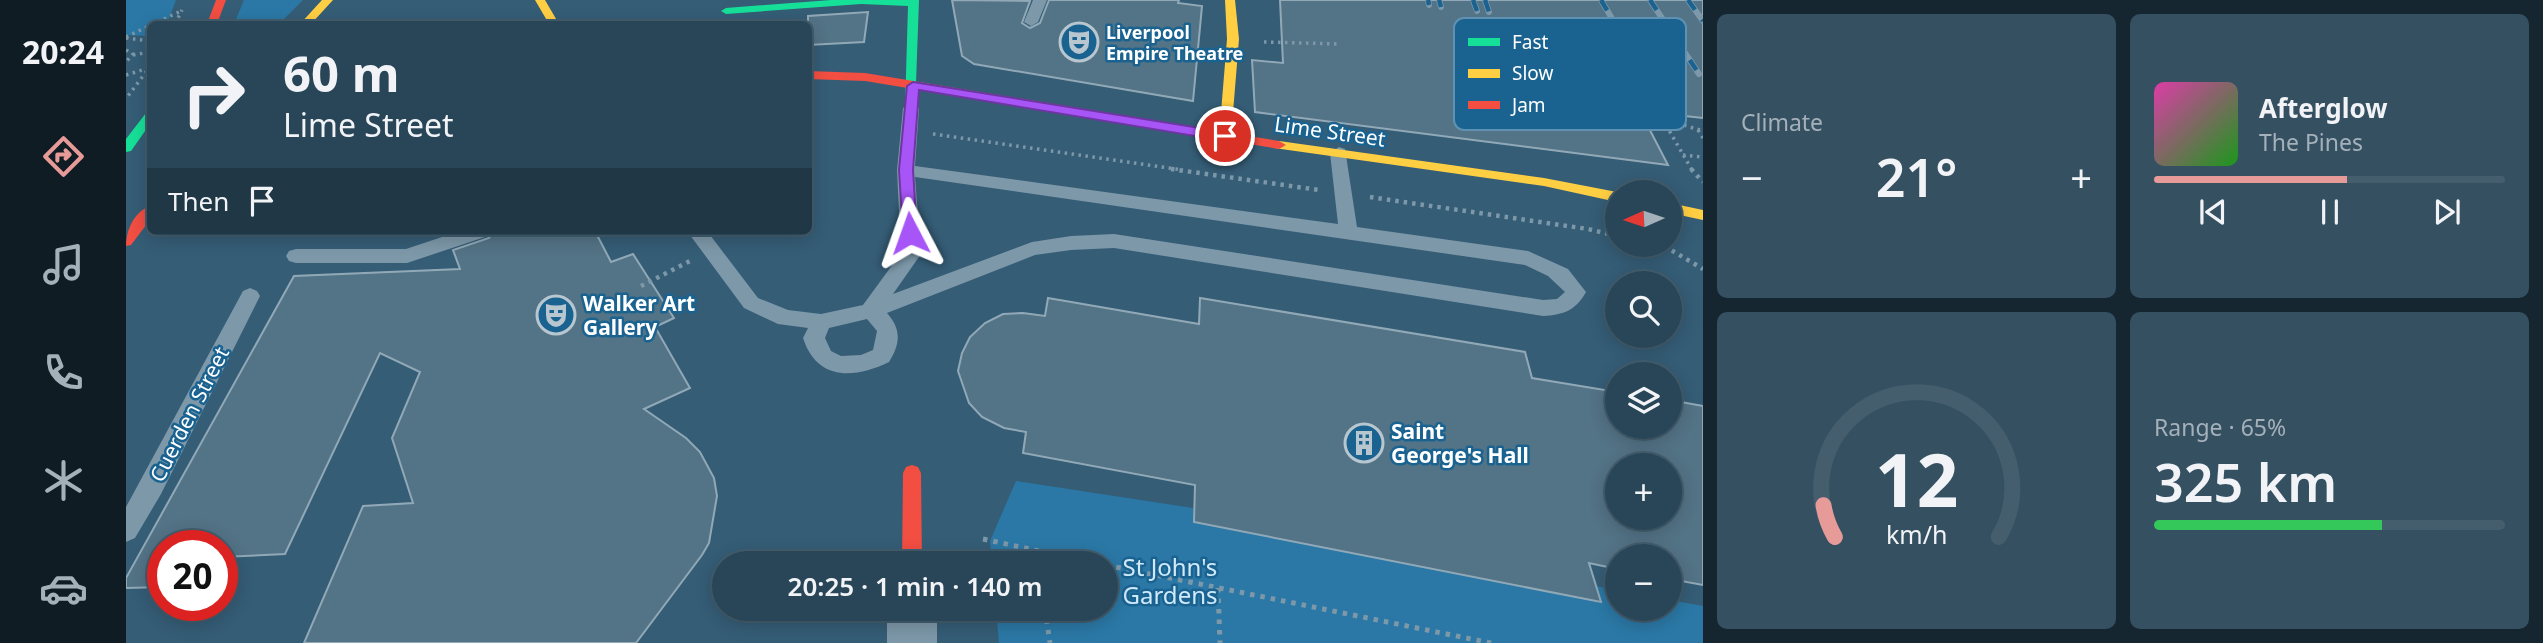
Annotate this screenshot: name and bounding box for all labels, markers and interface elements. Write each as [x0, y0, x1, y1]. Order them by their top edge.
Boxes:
legend [1454, 18, 1686, 130]
place label: Liverpool Empire Theatre [1106, 20, 1243, 65]
theatre icon: Liverpool Empire Theatre [1058, 21, 1100, 63]
text: Fast [1512, 29, 1549, 55]
text: 20:24 [22, 30, 104, 73]
text: 60 m [283, 40, 400, 106]
icon: right [168, 49, 259, 140]
text: Slow [1512, 60, 1553, 86]
text: Afterglow [2259, 90, 2387, 126]
text: Jam [1510, 92, 1546, 118]
text: Lime Street [283, 103, 454, 146]
pin [1195, 106, 1255, 166]
text: Climate [1741, 106, 1823, 138]
street label: Lime Street [1273, 109, 1388, 153]
icon: arrive [1206, 117, 1244, 155]
text: The Pines [2259, 126, 2363, 158]
icon: directions [39, 132, 88, 181]
text: 21° [1876, 141, 1957, 212]
text: − [1741, 151, 1763, 203]
text: + [2070, 151, 2092, 203]
north arrow [1605, 180, 1682, 257]
map controls [1605, 180, 1682, 621]
icon: arrive [243, 182, 281, 220]
text: Then [168, 183, 229, 219]
icon: previous [2194, 193, 2232, 231]
icon: pause [2311, 193, 2349, 231]
icon: next [2428, 193, 2466, 231]
position arrow [873, 196, 947, 270]
icon: music [39, 240, 88, 289]
button: search [1605, 271, 1682, 348]
place label: Walker Art Gallery [583, 289, 695, 341]
theatre icon: Walker Art Gallery [535, 294, 577, 336]
street label: Cuerden Street [143, 341, 235, 486]
icon: phone [39, 348, 88, 397]
button: layers [1605, 362, 1682, 439]
text: Range · 65% [2154, 411, 2286, 443]
place label: Saint George's Hall [1391, 417, 1529, 469]
building icon: Saint George's Hall [1343, 422, 1385, 464]
text: 12 [1875, 429, 1958, 528]
text: 325 km [2154, 446, 2337, 517]
button: + [1605, 453, 1682, 530]
icon: climate [39, 456, 88, 505]
text: km/h [1886, 516, 1947, 550]
speed limit sign: 20 [147, 530, 238, 621]
button: − [1605, 544, 1682, 621]
park label: St John's Gardens [1123, 550, 1218, 611]
icon: car [39, 564, 88, 613]
text: 20:25 · 1 min · 140 m [788, 568, 1042, 604]

